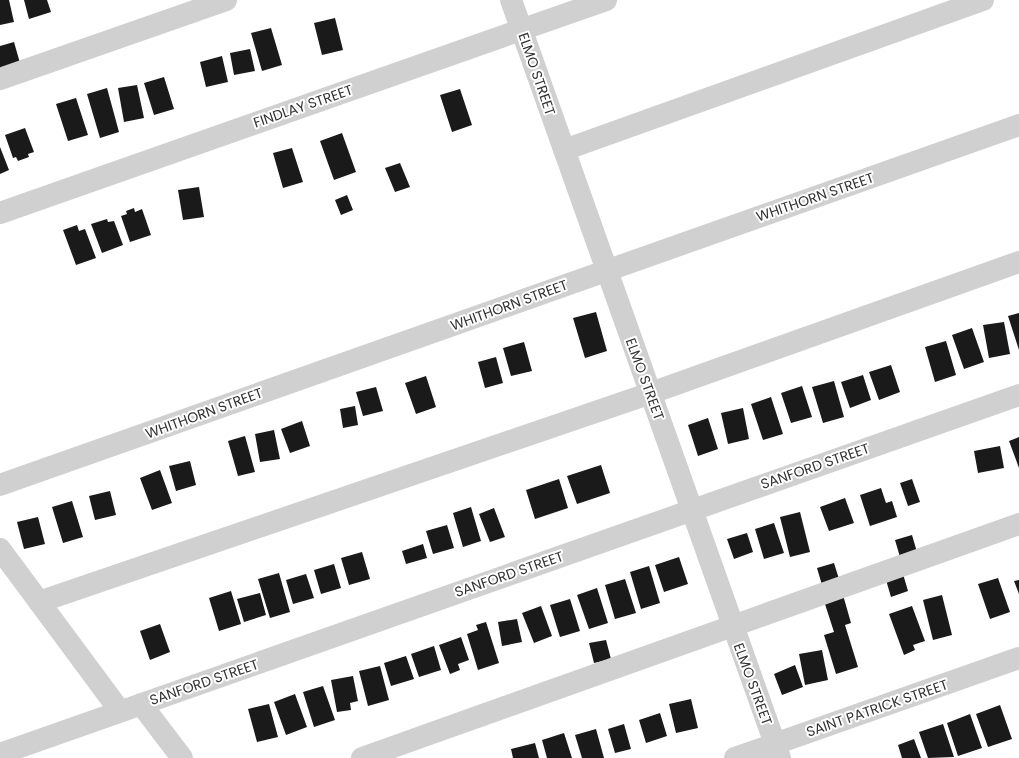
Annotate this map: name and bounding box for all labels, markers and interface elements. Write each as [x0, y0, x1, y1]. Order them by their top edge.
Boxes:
street label: ELMO STREET [513, 30, 561, 118]
street label: FINDLAY STREET [251, 79, 356, 132]
street label: WHITHORN STREET [753, 167, 877, 227]
street label: WHITHORN STREET [448, 274, 571, 336]
street label: ELMO STREET [621, 335, 669, 423]
street label: WHITHORN STREET [143, 382, 266, 444]
street label: SANFORD STREET [758, 438, 873, 494]
street label: SANFORD STREET [452, 546, 567, 602]
street label: ELMO STREET [729, 640, 777, 728]
street label: SANFORD STREET [147, 654, 262, 710]
street label: SAINT PATRICK STREET [804, 674, 951, 742]

